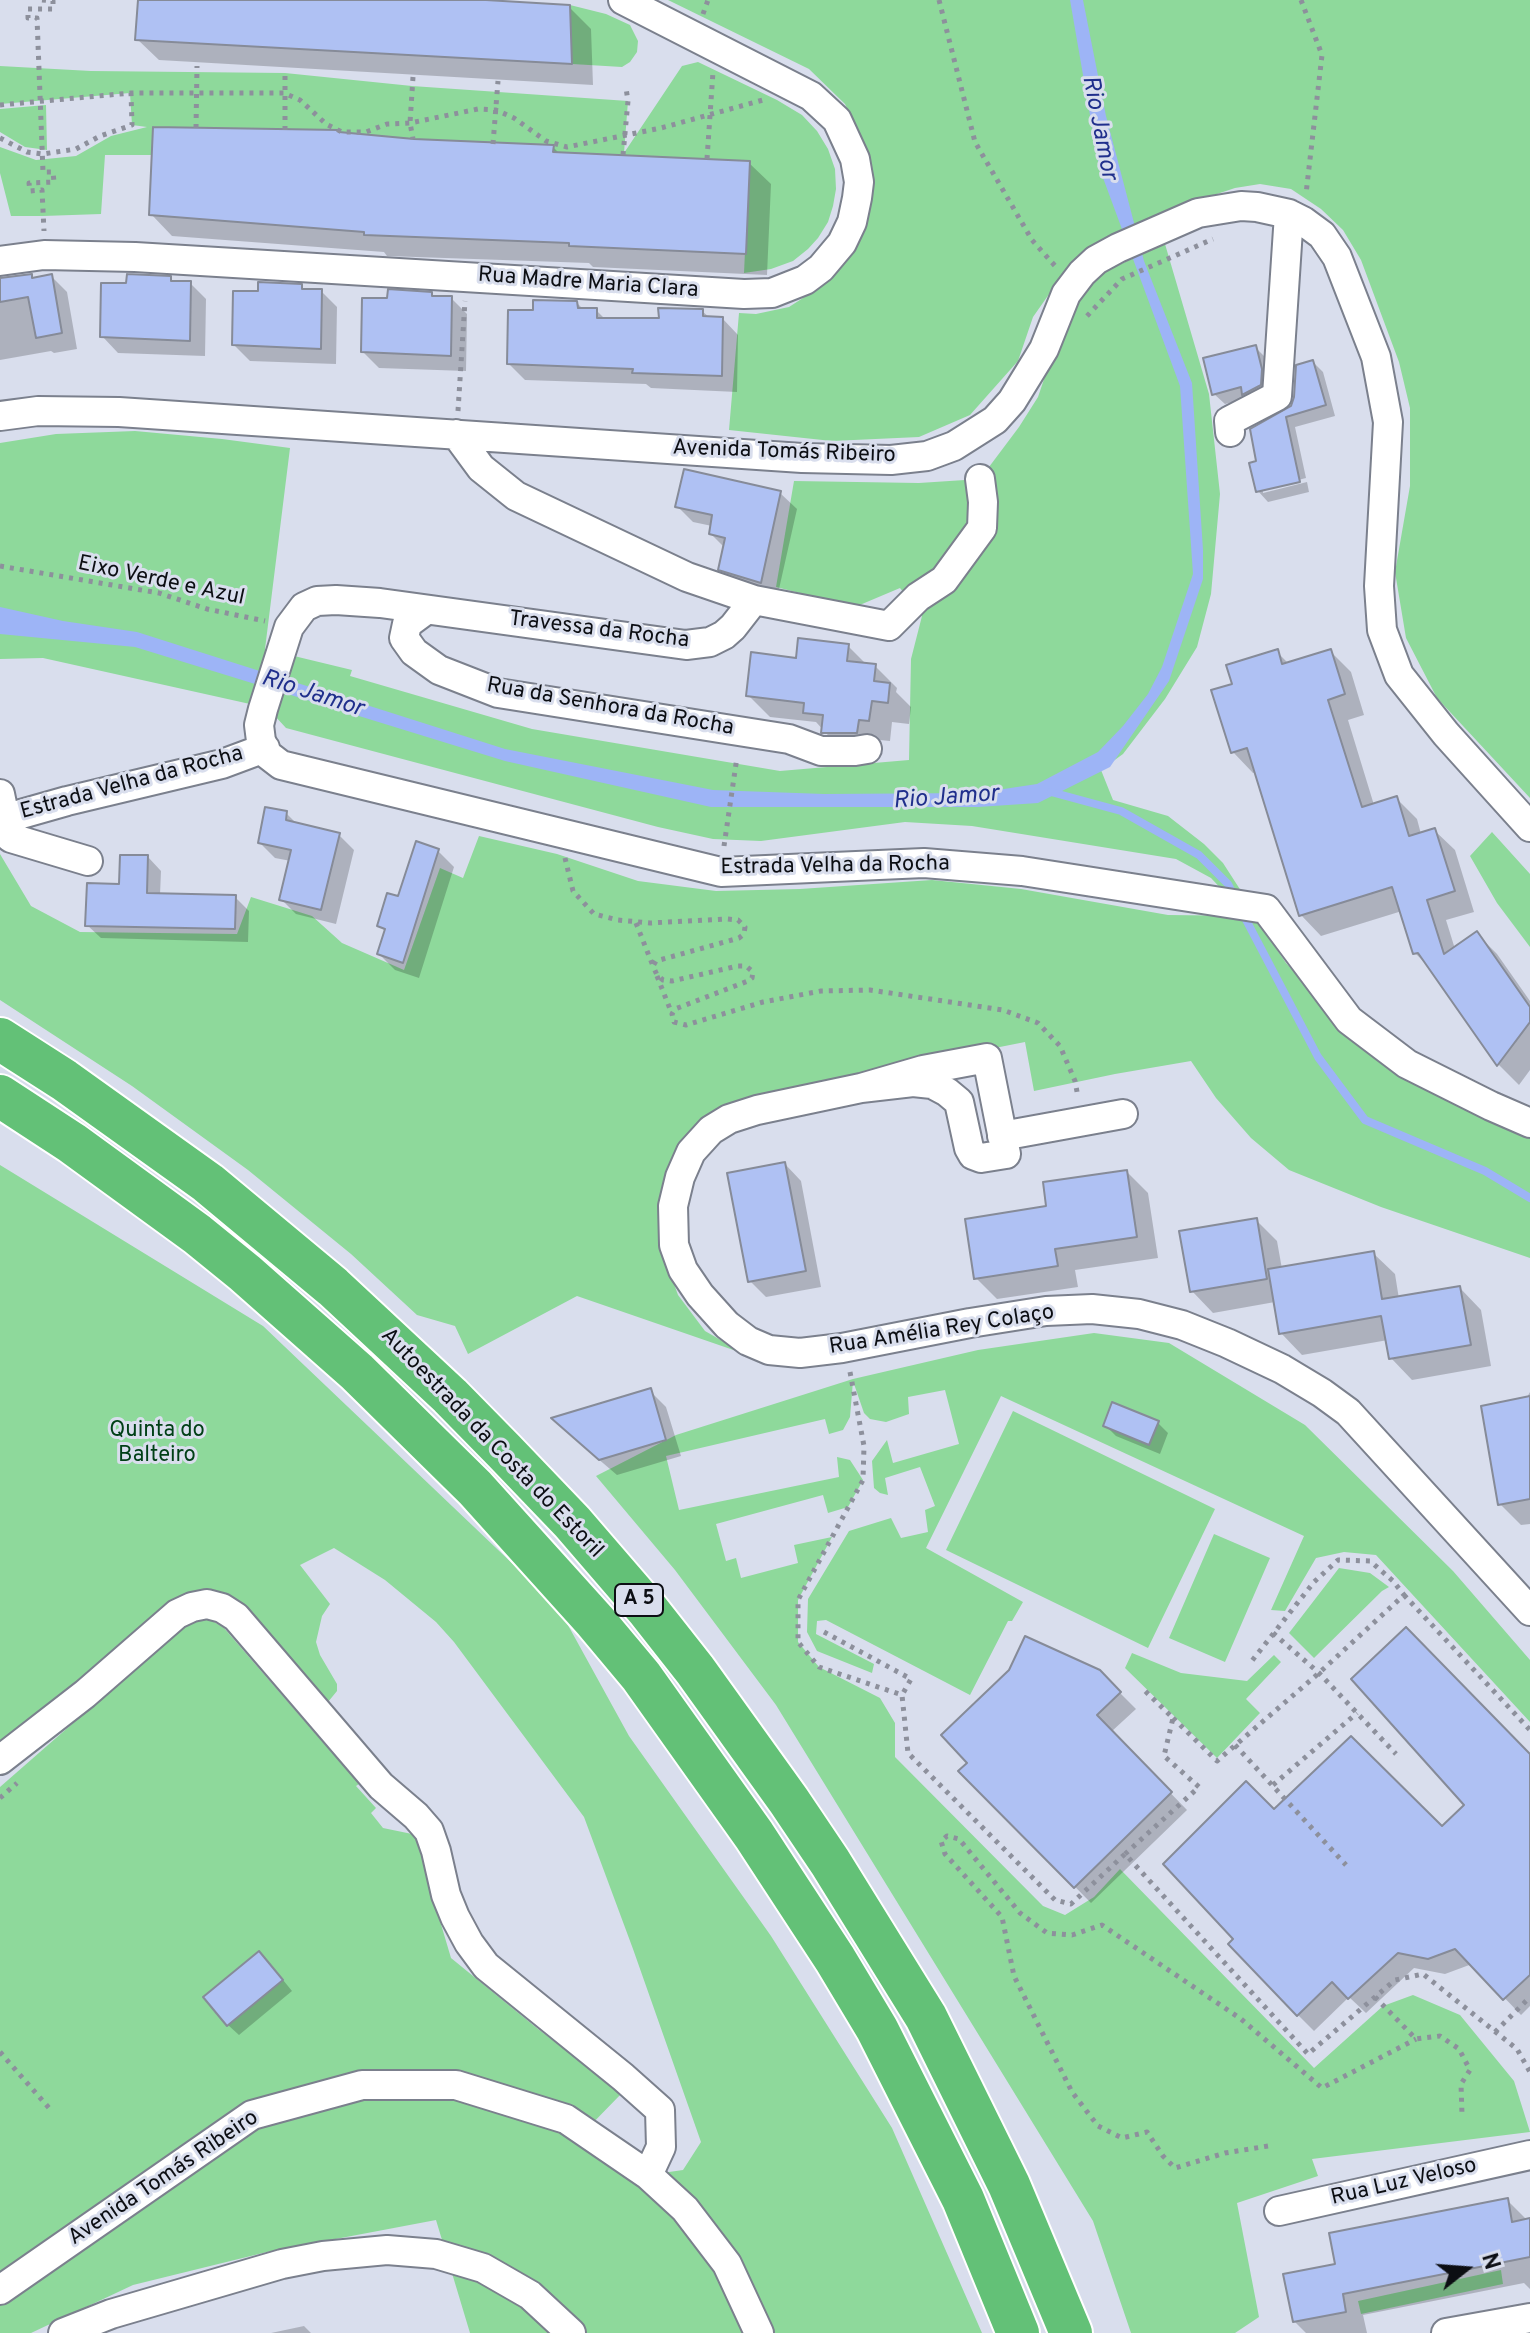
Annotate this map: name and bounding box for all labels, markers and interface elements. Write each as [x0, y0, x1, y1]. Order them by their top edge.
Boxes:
water label: Rio Jamor [1074, 73, 1122, 183]
street label: Rua Madre Maria Clara [477, 263, 699, 305]
street label: Avenida Tomás Ribeiro [672, 436, 896, 470]
street label: Eixo Verde e Azul [75, 551, 247, 613]
street label: Travessa da Rocha [507, 607, 691, 655]
water label: Rio Jamor [257, 665, 367, 725]
street label: Rua da Senhora da Rocha [484, 673, 736, 743]
street label: Estrada Velha da Rocha [18, 742, 246, 826]
water label: Rio Jamor [892, 781, 1000, 817]
street label: Estrada Velha da Rocha [720, 852, 950, 882]
street label: Rua Amélia Rey Colaço [828, 1300, 1056, 1362]
street label: Autoestrada da Costa do Estoril [374, 1324, 608, 1564]
park label: Quinta do Balteiro [109, 1419, 205, 1470]
road number: A 5 [615, 1584, 663, 1616]
street label: Avenida Tomás Ribeiro [64, 2106, 264, 2252]
street label: Rua Luz Veloso [1329, 2153, 1479, 2213]
north arrow [1426, 2229, 1506, 2309]
text: N [1474, 2250, 1505, 2273]

